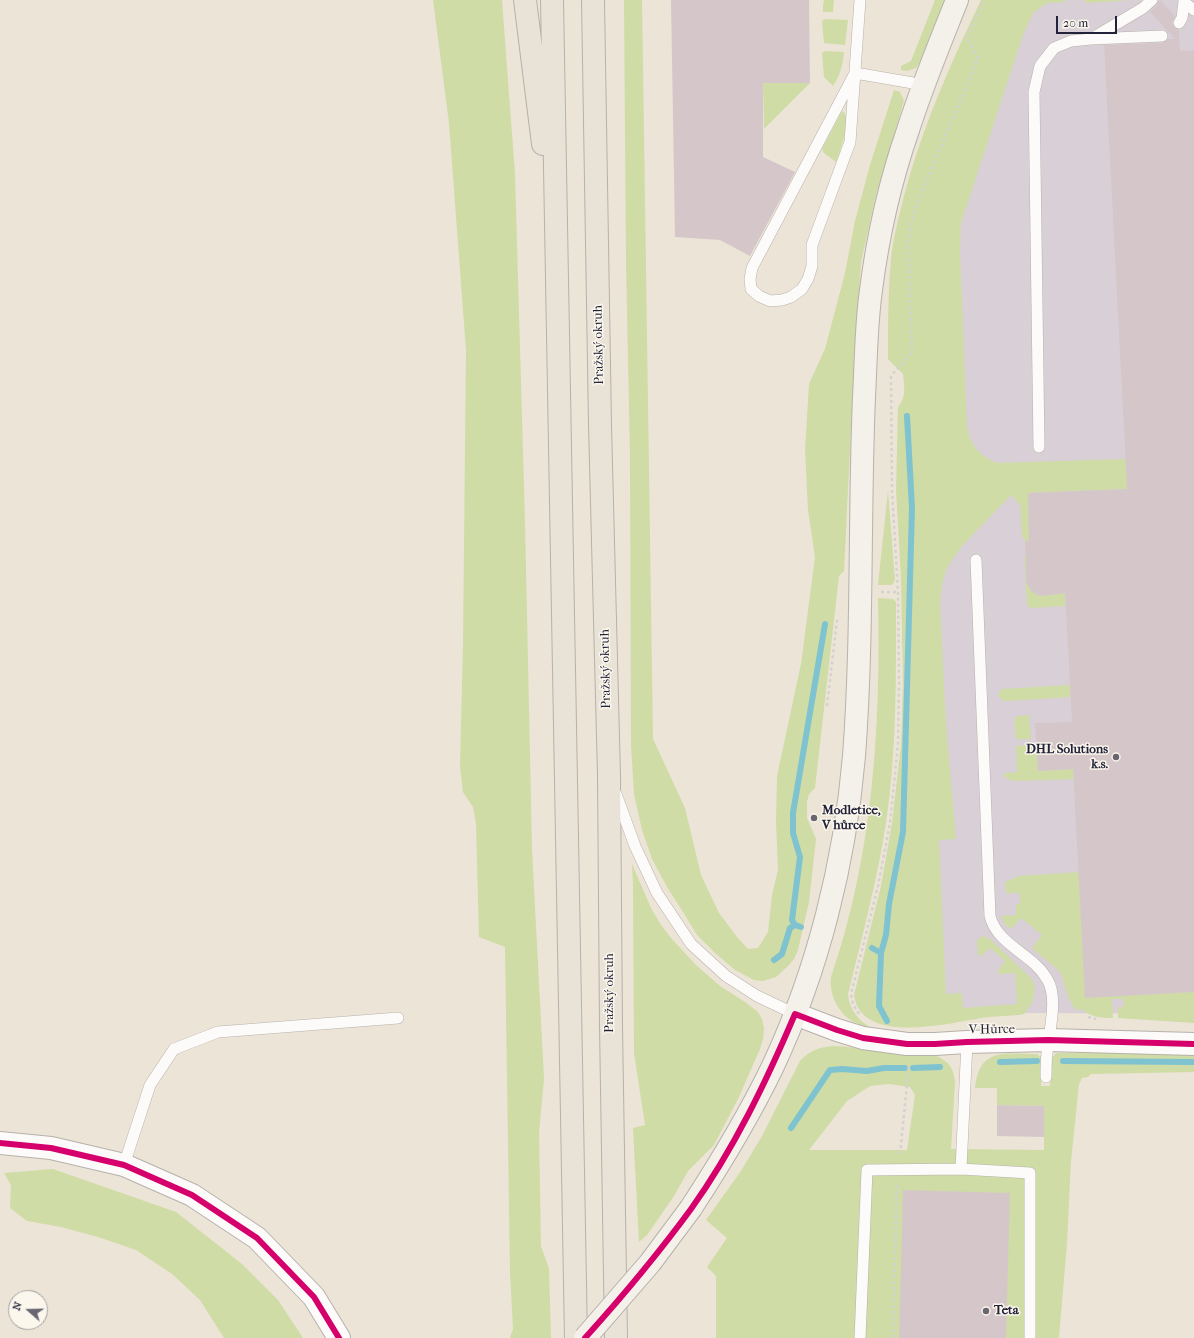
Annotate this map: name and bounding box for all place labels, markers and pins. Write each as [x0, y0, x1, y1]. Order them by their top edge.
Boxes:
place label: DHL Solutions k.s. [1026, 742, 1108, 773]
marker: DHL Solutions k.s. [1111, 752, 1121, 762]
place label: Modletice, V hůrce [822, 803, 881, 834]
marker: Modletice, V hůrce [809, 813, 819, 823]
place label: Teta [994, 1303, 1019, 1319]
marker: Teta [981, 1306, 991, 1316]

